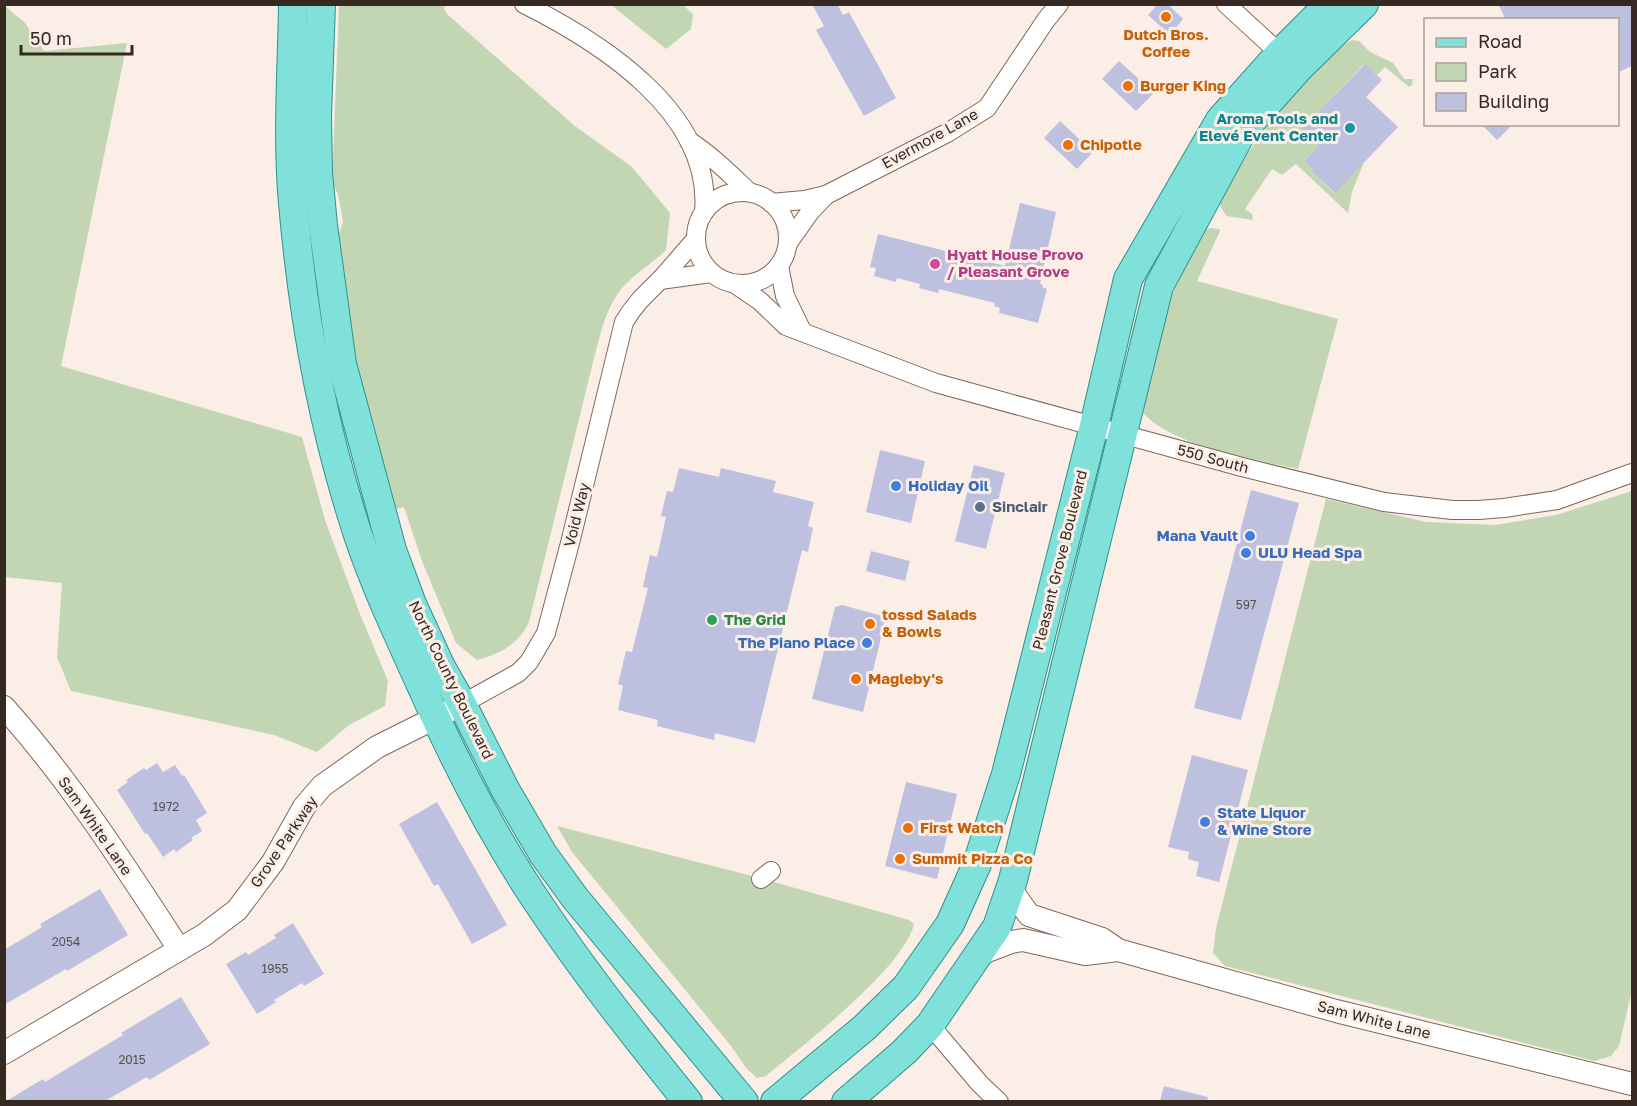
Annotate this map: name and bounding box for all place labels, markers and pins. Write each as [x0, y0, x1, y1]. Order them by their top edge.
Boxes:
marker: Dutch Bros. Coffee [1159, 10, 1173, 24]
place label: Dutch Bros. Coffee [1123, 25, 1209, 60]
place label: Burger King [1140, 76, 1226, 94]
marker: Burger King [1121, 79, 1135, 93]
place label: Aroma Tools and Elevé Event Center [1199, 109, 1338, 144]
marker: Aroma Tools and Elevé Event Center [1343, 121, 1357, 135]
place label: Chipotle [1080, 135, 1142, 153]
marker: Chipotle [1061, 138, 1075, 152]
place label: Hyatt House Provo / Pleasant Grove [947, 245, 1084, 280]
marker: Hyatt House Provo / Pleasant Grove [928, 257, 942, 271]
place label: Holiday Oil [908, 476, 989, 494]
marker: Holiday Oil [889, 479, 903, 493]
place label: Sinclair [992, 497, 1048, 515]
marker: Sinclair [973, 500, 987, 514]
place label: Mana Vault [1156, 526, 1238, 544]
marker: Mana Vault [1243, 529, 1257, 543]
place label: ULU Head Spa [1258, 543, 1362, 561]
marker: ULU Head Spa [1239, 546, 1253, 560]
place label: tossd Salads & Bowls [882, 605, 977, 640]
place label: The Grid [724, 610, 786, 628]
marker: The Grid [705, 613, 719, 627]
marker: tossd Salads & Bowls [863, 617, 877, 631]
place label: The Piano Place [738, 633, 855, 651]
marker: The Piano Place [860, 636, 874, 650]
place label: Magleby's [868, 669, 944, 687]
marker: Magleby's [849, 672, 863, 686]
place label: State Liquor & Wine Store [1217, 803, 1312, 838]
marker: State Liquor & Wine Store [1198, 815, 1212, 829]
place label: First Watch [920, 818, 1004, 836]
marker: First Watch [901, 821, 915, 835]
place label: Summit Pizza Co [912, 849, 1033, 867]
marker: Summit Pizza Co [893, 852, 907, 866]

